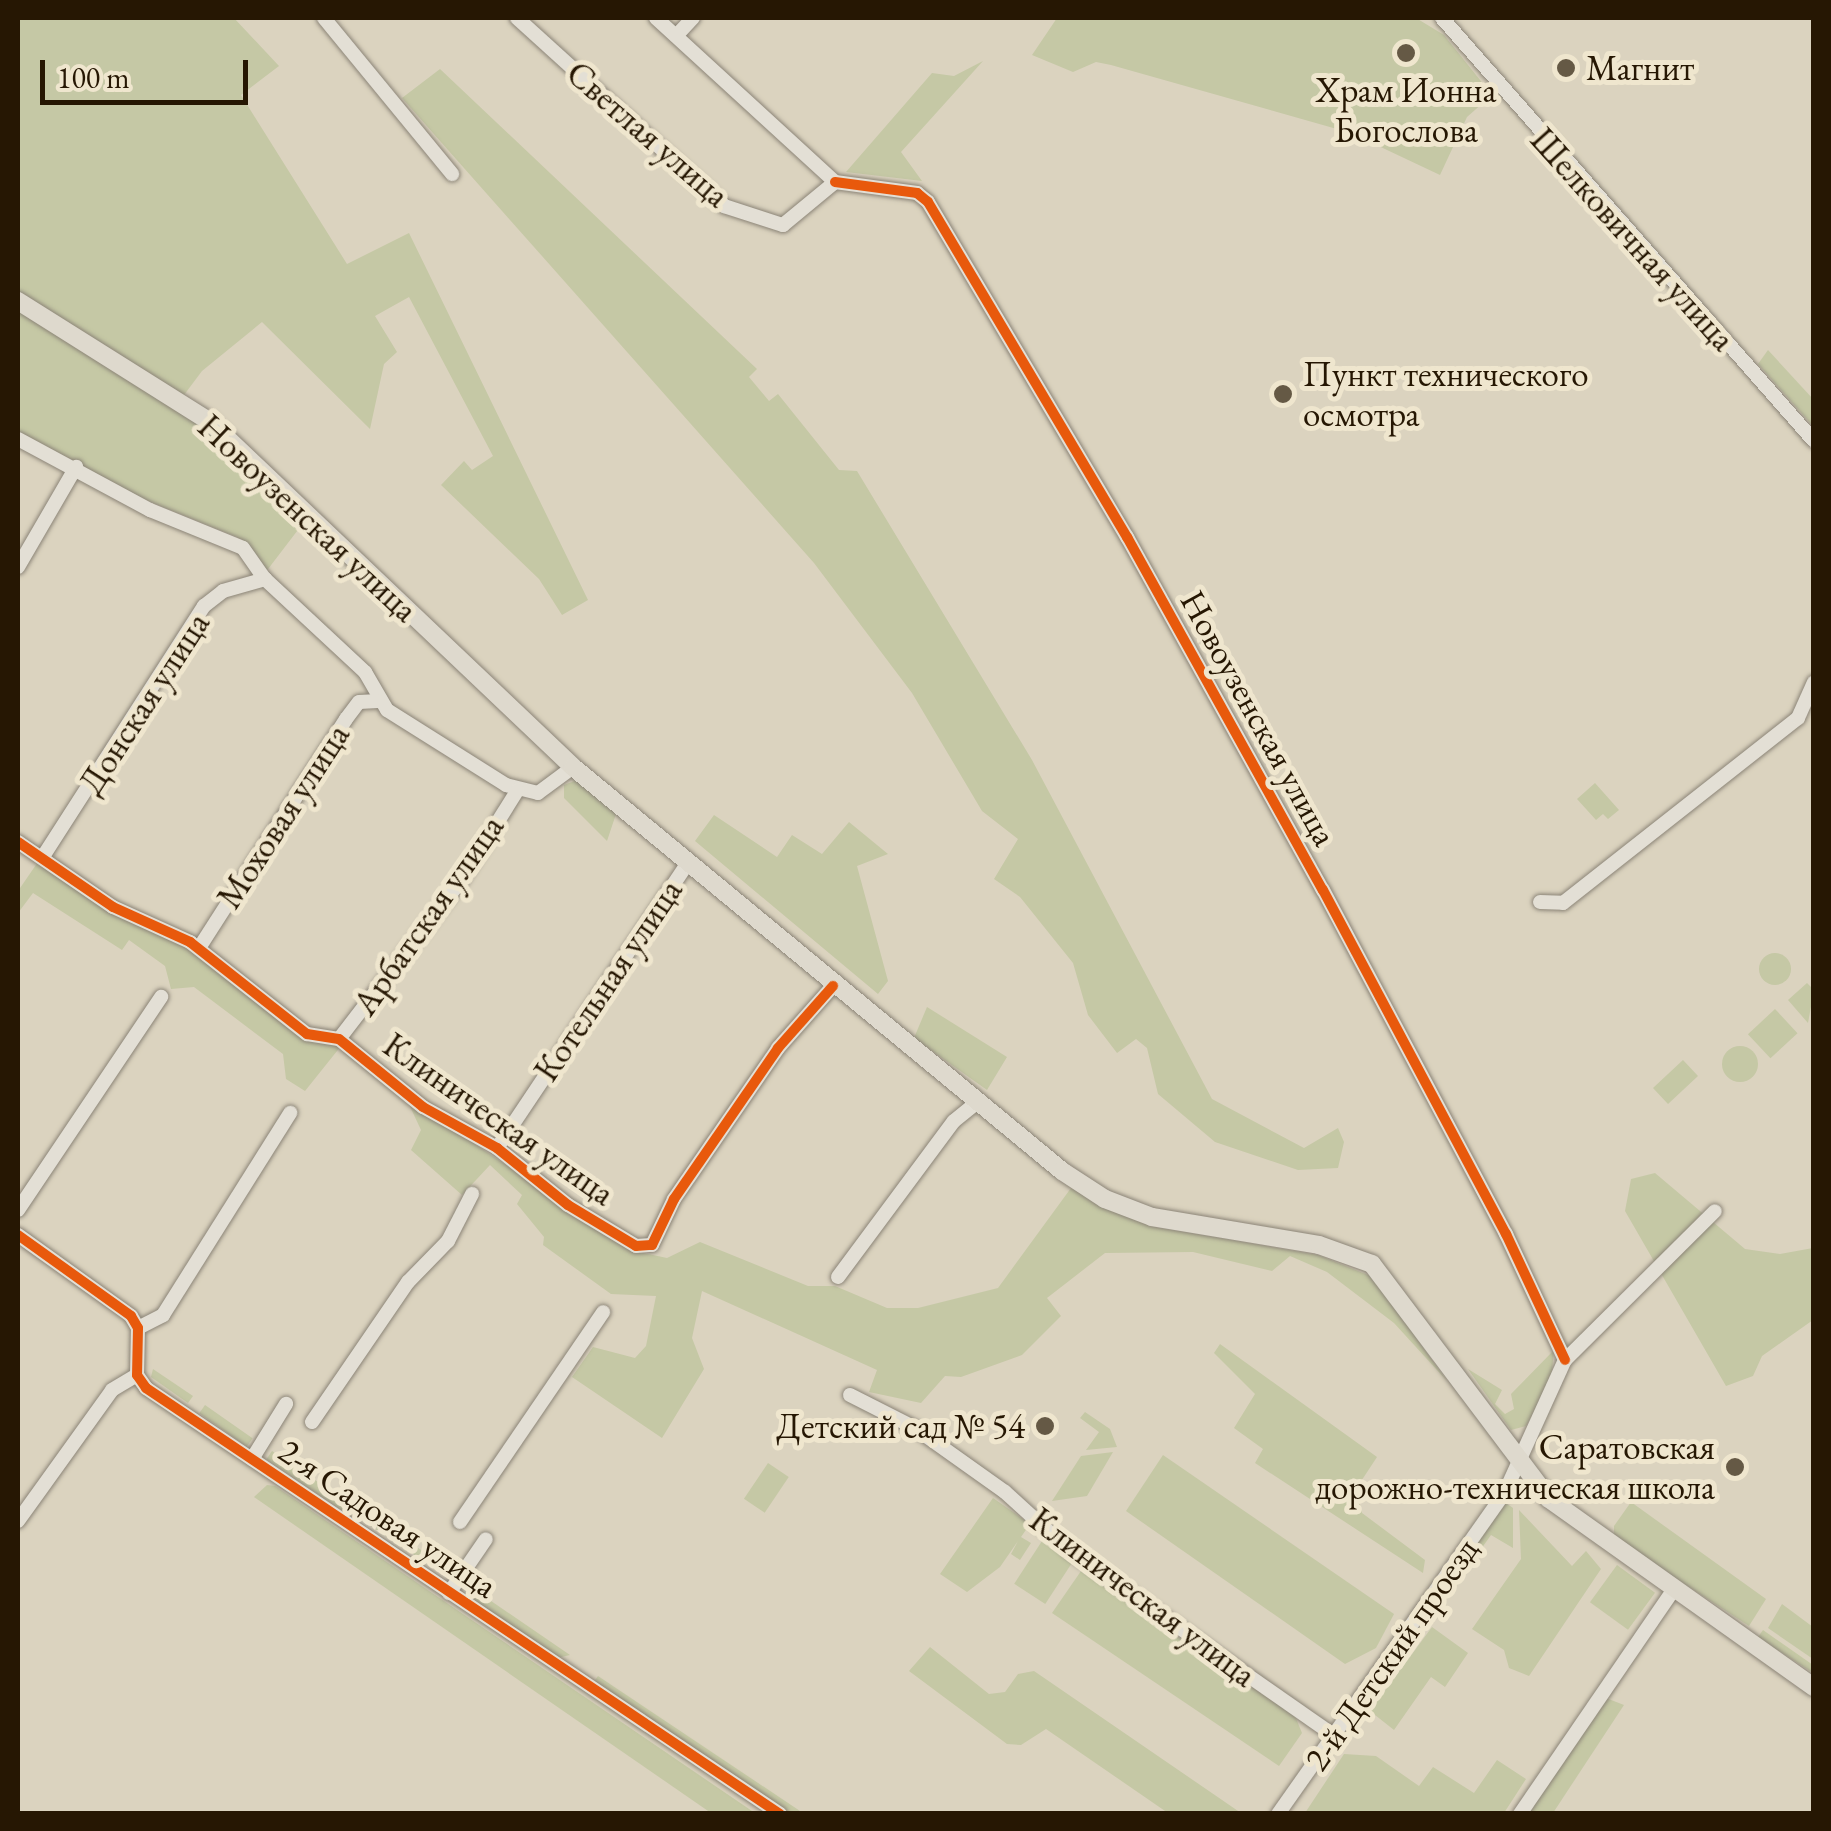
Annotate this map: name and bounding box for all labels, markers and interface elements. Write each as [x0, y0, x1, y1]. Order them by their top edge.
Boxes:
scale bar [45, 40, 252, 102]
marker: Храм Ионна Богослова [1395, 42, 1417, 64]
place label: Магнит [1586, 47, 1694, 89]
street label: Светлая улица [558, 52, 738, 216]
marker: Магнит [1555, 57, 1577, 79]
text: 100 m [57, 58, 130, 97]
place label: Храм Ионна Богослова [1316, 69, 1496, 151]
street label: Шелковичная улица [1522, 119, 1744, 359]
place label: Пункт технического осмотра [1303, 353, 1589, 435]
marker: Пункт технического осмотра [1272, 383, 1294, 405]
street label: Новоузенская улица [189, 405, 427, 631]
street label: Новоузенская улица [1171, 583, 1347, 853]
street label: Донская улица [70, 604, 218, 802]
street label: Моховая улица [208, 716, 358, 916]
street label: Арбатская улица [343, 807, 513, 1023]
street label: Котельная улица [525, 871, 691, 1089]
street label: Клиническая улица [375, 1024, 623, 1214]
place label: Детский сад № 54 [776, 1405, 1025, 1447]
marker: Детский сад № 54 [1034, 1415, 1056, 1437]
place label: Саратовская дорожно-техническая школа [1315, 1426, 1715, 1508]
street label: 2-я Садовая улица [271, 1429, 505, 1607]
marker: Саратовская дорожно-техническая школа [1724, 1456, 1746, 1478]
street label: Клиническая улица [1022, 1498, 1264, 1696]
street label: 2-й Детский проезд [1295, 1530, 1487, 1778]

